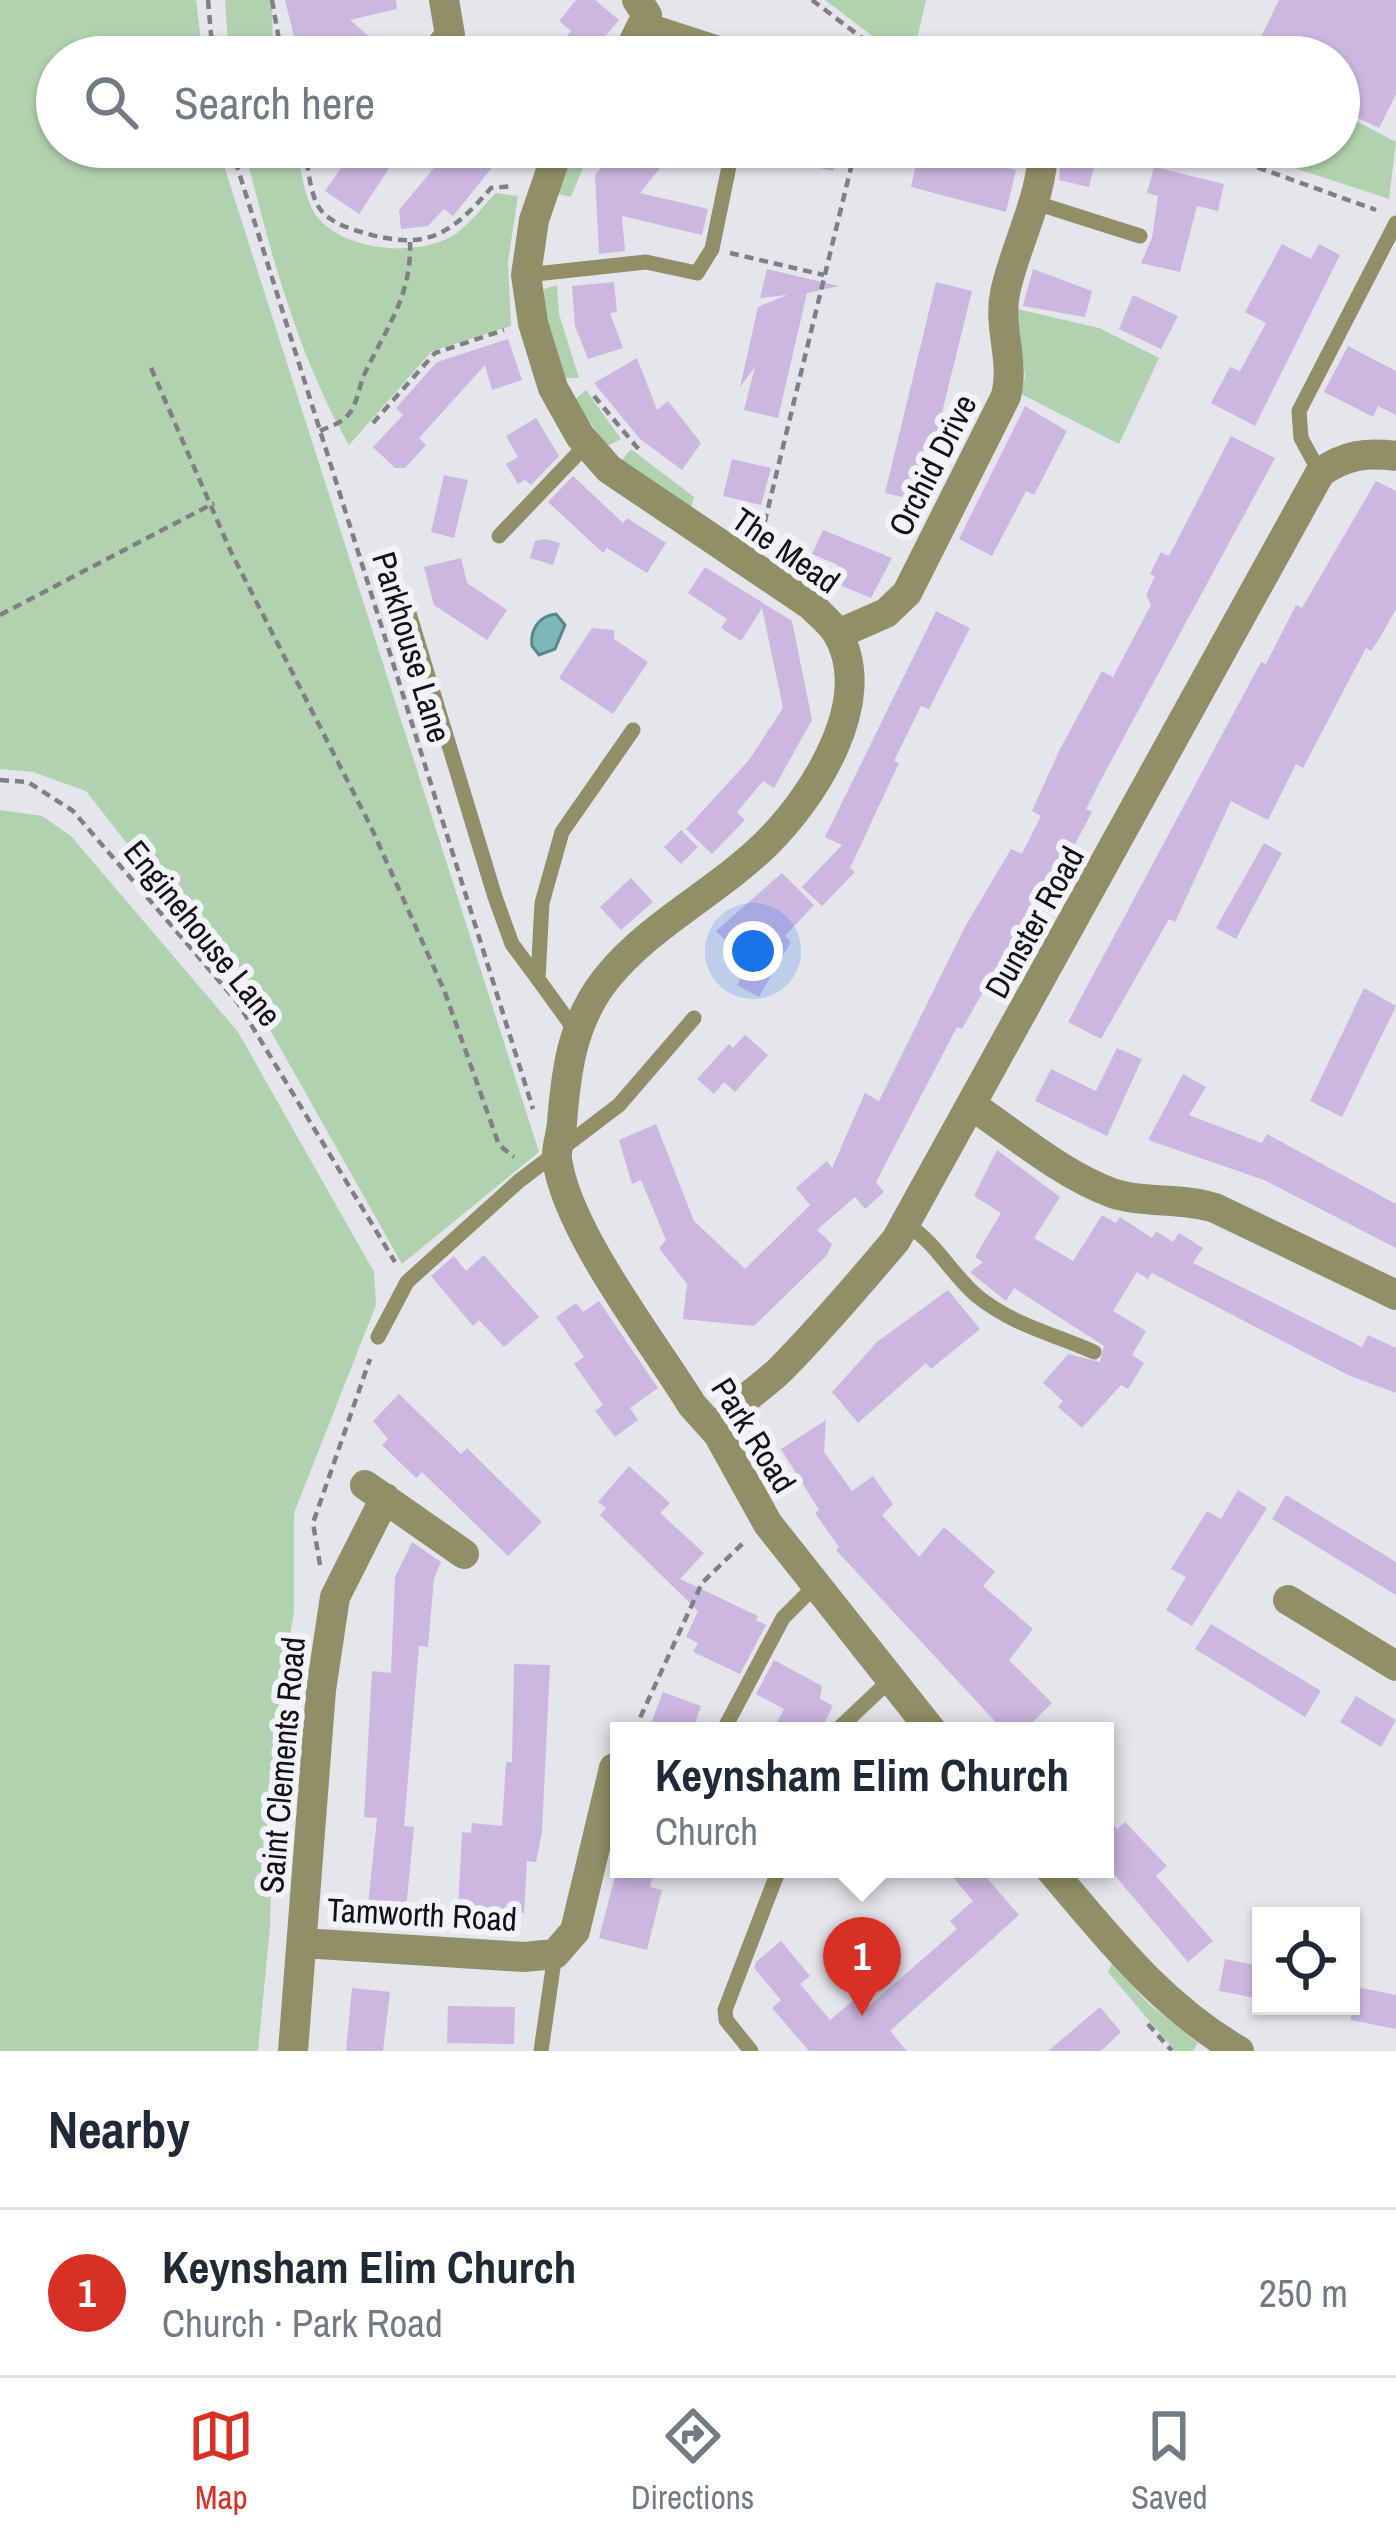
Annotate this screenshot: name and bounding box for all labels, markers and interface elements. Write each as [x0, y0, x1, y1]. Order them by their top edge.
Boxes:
search box [36, 36, 1360, 168]
icon: search [78, 69, 144, 135]
text: Search here [174, 72, 375, 133]
street label: Orchid Drive [878, 387, 986, 543]
street label: The Mead [723, 497, 849, 603]
street label: Parkhouse Lane [362, 546, 462, 748]
street label: Enginehouse Lane [114, 831, 292, 1035]
street label: Dunster Road [974, 838, 1094, 1006]
your location [723, 921, 783, 981]
street label: Park Road [701, 1369, 807, 1501]
street label: Saint Clements Road [249, 1635, 315, 1895]
popup [610, 1722, 1114, 1878]
text: Keynsham Elim Church [655, 1744, 1069, 1805]
text: Church [655, 1805, 758, 1857]
street label: Tamworth Road [326, 1887, 518, 1941]
map controls [1252, 1907, 1360, 2015]
button: locate [1252, 1907, 1360, 2015]
pin: 1 [823, 1917, 901, 2016]
text: Nearby [48, 2095, 190, 2164]
text: Keynsham Elim Church [162, 2236, 576, 2297]
text: 1 [78, 2267, 96, 2319]
text: 250 m [1259, 2267, 1348, 2319]
text: Church · Park Road [162, 2297, 443, 2349]
tab: Map [188, 2403, 254, 2519]
tab: Directions [631, 2403, 754, 2519]
tab: Saved [1131, 2403, 1208, 2519]

